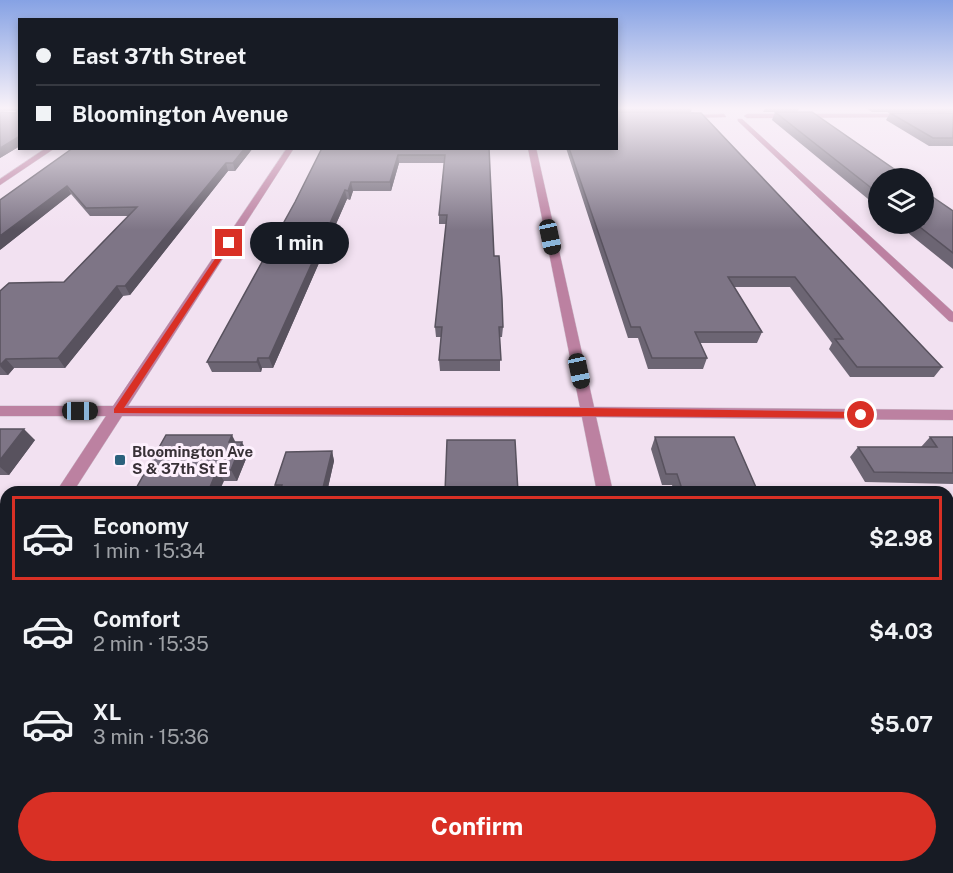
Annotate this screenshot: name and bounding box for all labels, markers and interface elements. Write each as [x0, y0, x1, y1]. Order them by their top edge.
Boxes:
text: East 37th Street [72, 43, 246, 69]
text: Bloomington Avenue [72, 101, 288, 127]
map controls [868, 168, 934, 234]
button: layers [868, 168, 934, 234]
car [537, 218, 563, 256]
callout: 1 min [250, 222, 349, 264]
route end [215, 229, 242, 256]
text: 1 min [275, 231, 324, 255]
car [566, 352, 592, 390]
route start [847, 401, 874, 428]
car [62, 402, 98, 420]
place label: Bloomington Ave S & 37th St E [132, 443, 253, 477]
marker: Bloomington Ave S & 37th St E [113, 453, 127, 467]
icon: car [21, 511, 75, 565]
text: Economy [93, 513, 189, 539]
text: $2.98 [869, 525, 933, 551]
text: 1 min · 15:34 [93, 539, 205, 563]
icon: car [21, 604, 75, 658]
text: Comfort [93, 606, 180, 632]
text: $4.03 [869, 618, 933, 644]
text: 2 min · 15:35 [93, 632, 209, 656]
icon: car [21, 697, 75, 751]
text: XL [93, 699, 121, 725]
text: $5.07 [870, 711, 933, 737]
text: 3 min · 15:36 [93, 725, 209, 749]
button: Confirm [18, 792, 936, 861]

